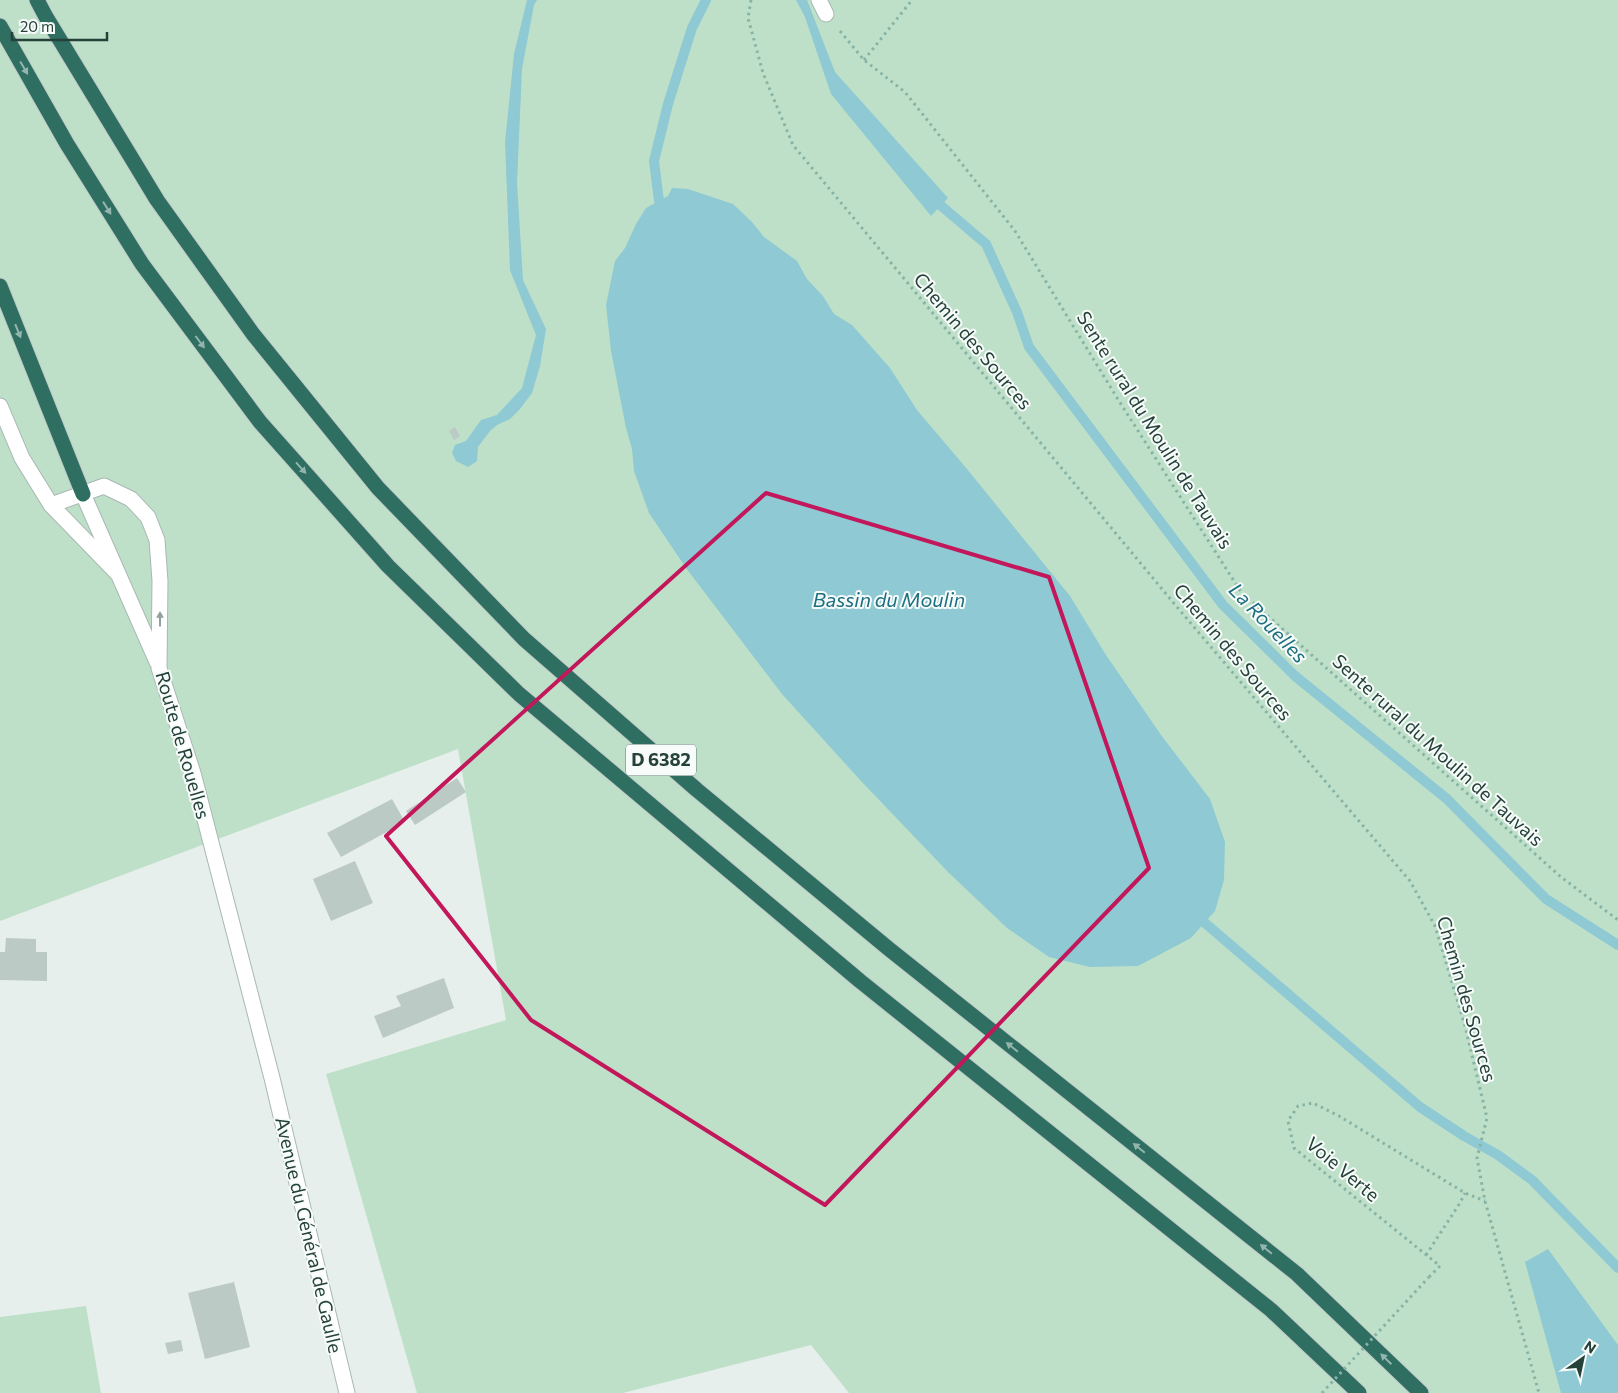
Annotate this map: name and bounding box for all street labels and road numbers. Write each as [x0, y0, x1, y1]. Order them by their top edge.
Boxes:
street label: Chemin des Sources [909, 268, 1037, 414]
street label: Sente rural du Moulin de Tauvais [1073, 307, 1238, 553]
street label: Chemin des Sources [1169, 579, 1297, 725]
street label: Sente rural du Moulin de Tauvais [1328, 649, 1548, 850]
street label: Route de Rouelles [151, 668, 216, 821]
road number: D 6382 [626, 744, 696, 776]
street label: Chemin des Sources [1433, 913, 1502, 1085]
street label: Avenue du Général de Gaulle [271, 1115, 348, 1355]
street label: Voie Verte [1302, 1131, 1385, 1206]

